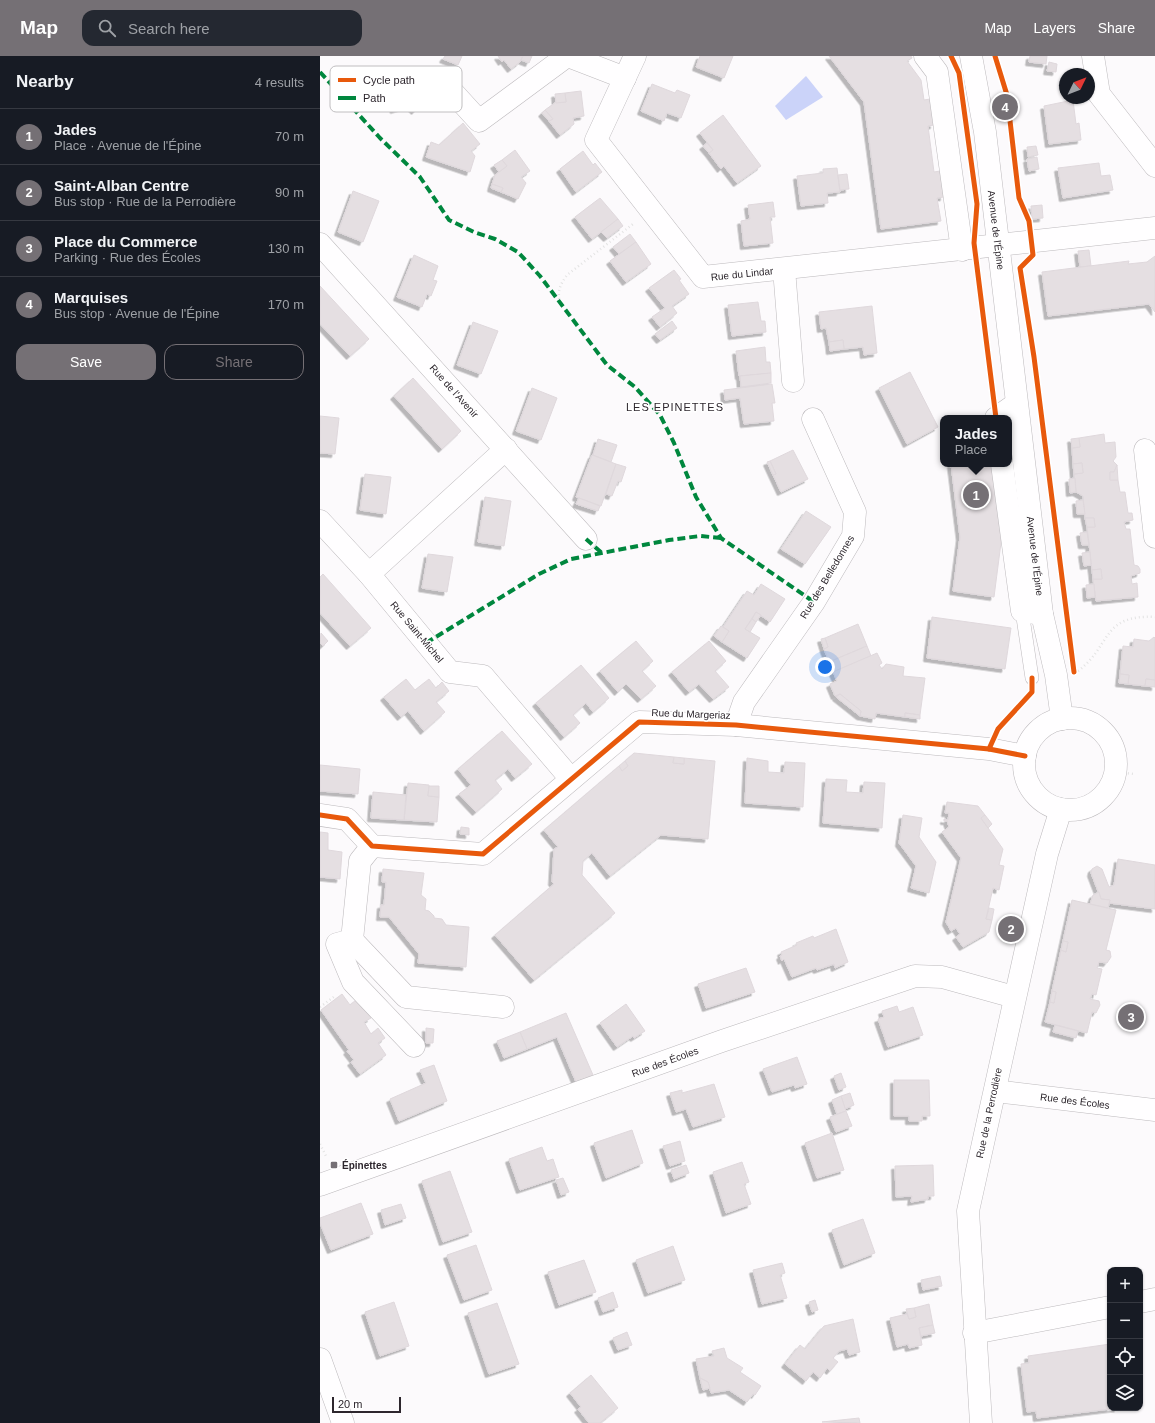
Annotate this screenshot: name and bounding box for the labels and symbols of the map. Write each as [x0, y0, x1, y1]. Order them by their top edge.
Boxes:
legend [330, 66, 462, 112]
north arrow [1059, 68, 1095, 104]
text: Cycle path [363, 74, 415, 86]
text: Path [363, 92, 386, 104]
pin: 4 [992, 92, 1018, 122]
street label: Avenue de l'Épine [986, 189, 1007, 271]
street label: Rue du Lindar [710, 265, 774, 283]
street label: Rue de l'Avenir [427, 362, 481, 420]
district label: LES EPINETTES [626, 401, 724, 413]
pin: 1 [963, 480, 989, 510]
street label: Avenue de l'Épine [1025, 515, 1046, 597]
street label: Rue des Belledonnes [798, 533, 856, 621]
street label: Rue Saint-Michel [388, 599, 446, 665]
your location [815, 657, 835, 677]
street label: Rue du Margeriaz [651, 707, 731, 721]
pin: 2 [998, 914, 1024, 944]
pin: 3 [1118, 1002, 1144, 1032]
street label: Rue des Écoles [630, 1044, 700, 1079]
street label: Rue de la Perrodière [974, 1066, 1004, 1159]
street label: Rue des Écoles [1040, 1090, 1111, 1111]
place label: Épinettes [342, 1159, 387, 1171]
marker: Épinettes [329, 1160, 339, 1170]
scale bar [332, 1395, 401, 1414]

